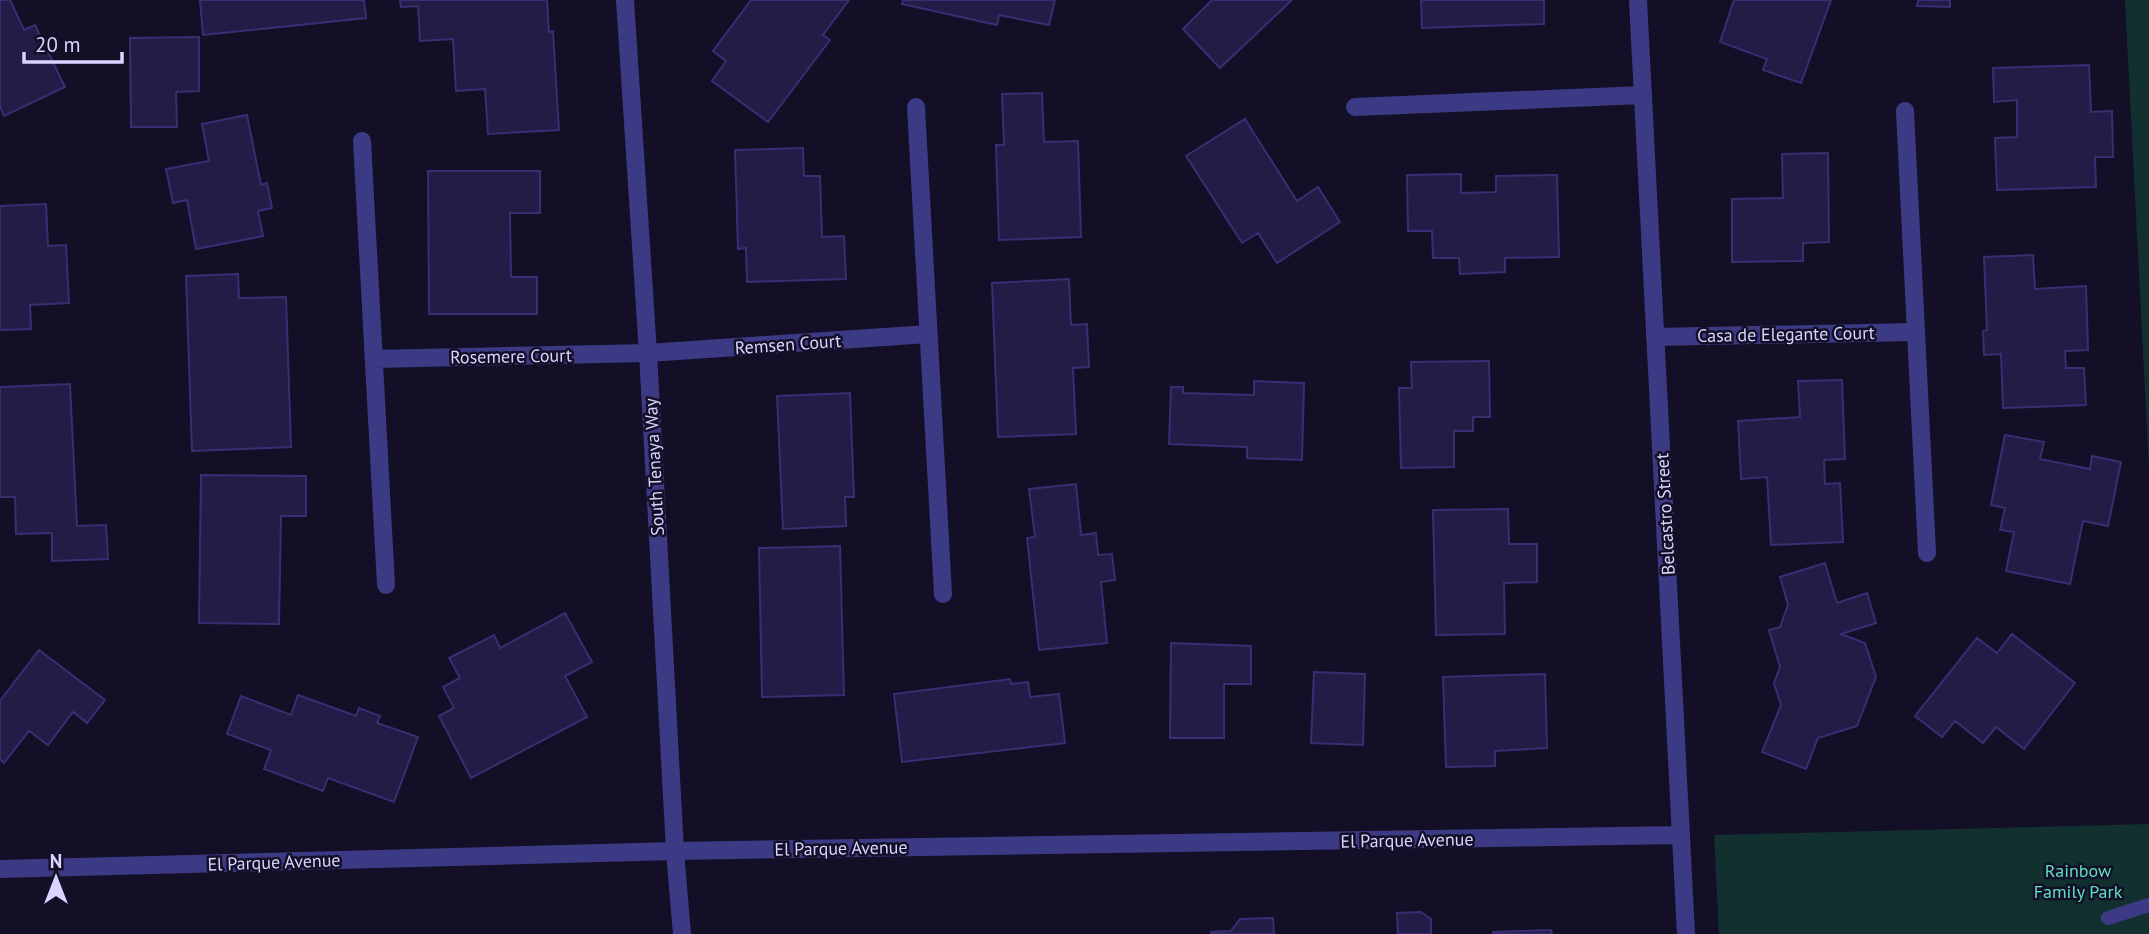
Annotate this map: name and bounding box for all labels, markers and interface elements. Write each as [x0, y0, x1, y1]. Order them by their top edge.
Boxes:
scale bar [24, 21, 122, 65]
text: 20 m [35, 31, 81, 58]
street label: Casa de Elegante Court [1697, 321, 1875, 347]
street label: Remsen Court [734, 329, 842, 359]
street label: Rosemere Court [450, 343, 572, 369]
street label: South Tenaya Way [639, 397, 669, 536]
street label: Belcastro Street [1650, 452, 1680, 576]
street label: El Parque Avenue [1340, 827, 1474, 853]
street label: El Parque Avenue [774, 835, 908, 861]
north arrow [21, 843, 91, 913]
street label: El Parque Avenue [207, 848, 341, 876]
text: N [50, 849, 62, 873]
park label: Rainbow Family Park [2034, 859, 2123, 903]

